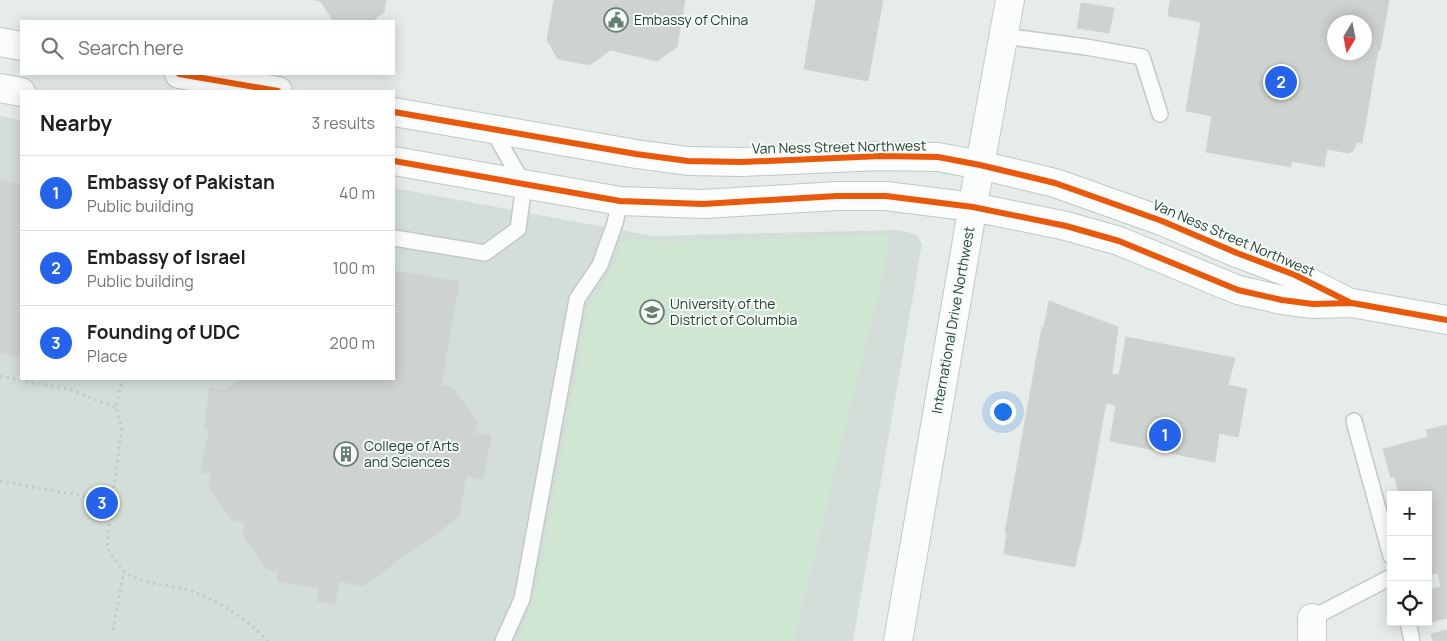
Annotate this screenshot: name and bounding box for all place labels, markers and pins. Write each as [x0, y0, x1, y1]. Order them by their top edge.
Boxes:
public building icon: Embassy of China [603, 7, 629, 33]
place label: Embassy of China [634, 10, 748, 29]
pin: 2 [1265, 63, 1297, 101]
place label: University of the District of Columbia [670, 294, 797, 329]
school or university icon: University of the District of Columbia [639, 299, 665, 325]
pin: 1 [1149, 416, 1181, 454]
place label: College of Arts and Sciences [364, 436, 459, 471]
building icon: College of Arts and Sciences [333, 441, 359, 467]
pin: 3 [86, 484, 118, 522]

